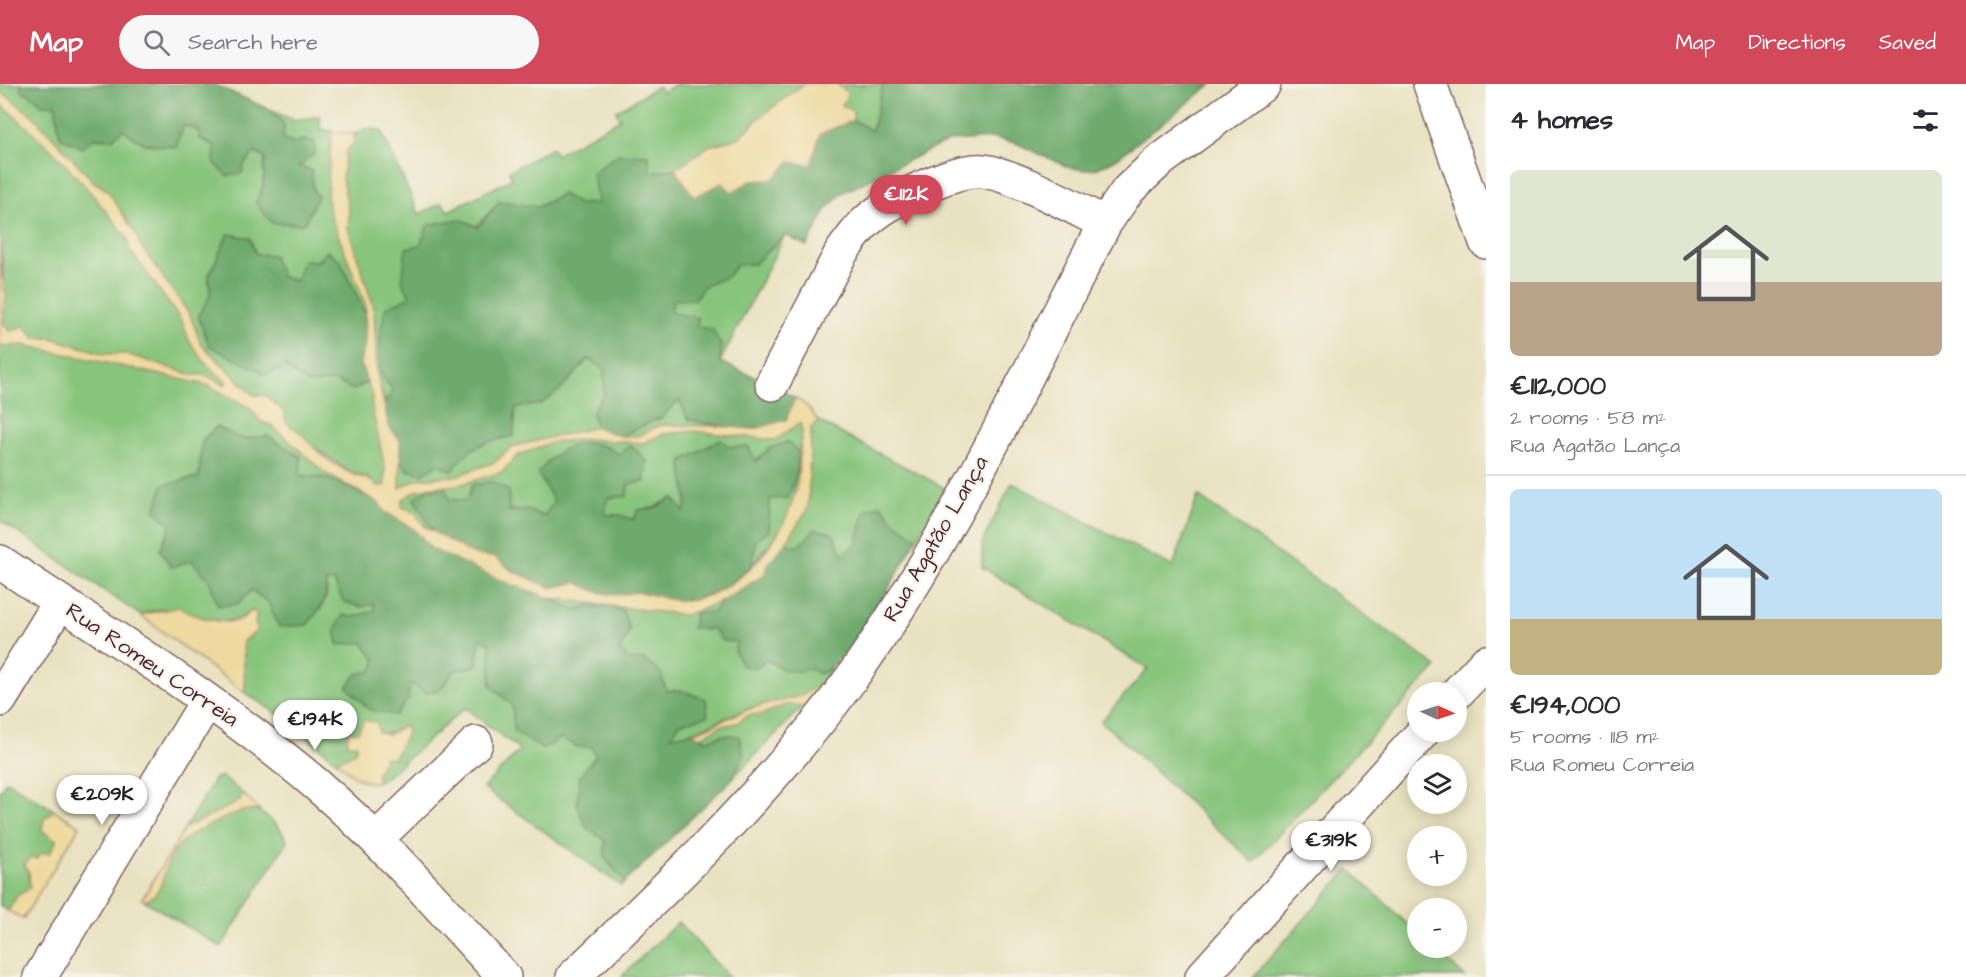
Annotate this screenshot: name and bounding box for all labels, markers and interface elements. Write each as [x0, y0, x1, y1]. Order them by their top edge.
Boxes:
search box [119, 15, 539, 69]
text: Map [30, 23, 83, 62]
icon: search [140, 26, 173, 59]
text: Search here [188, 27, 318, 58]
text: Map [1675, 28, 1715, 57]
text: Directions [1748, 28, 1846, 57]
text: Saved [1879, 28, 1936, 57]
text: 4 homes [1510, 102, 1613, 138]
icon: filters [1909, 104, 1942, 137]
pin: €112K [864, 175, 948, 226]
text: €112K [884, 180, 928, 208]
icon: home [1672, 209, 1780, 317]
text: €112,000 [1510, 368, 1606, 404]
text: 2 rooms · 58 m² [1510, 404, 1666, 432]
text: Rua Agatão Lança [1510, 432, 1680, 460]
street label: Rua Agatão Lança [876, 450, 997, 628]
icon: home [1672, 528, 1780, 636]
street label: Rua Romeu Correia [59, 596, 245, 734]
north arrow [1407, 682, 1467, 742]
map controls [1407, 682, 1467, 958]
text: €194,000 [1510, 687, 1620, 723]
pin: €194K [273, 700, 357, 751]
text: €194K [287, 705, 343, 733]
text: 5 rooms · 118 m² [1510, 723, 1659, 751]
text: Rua Romeu Correia [1510, 751, 1694, 779]
button: layers [1407, 754, 1467, 814]
pin: €209K [60, 775, 144, 826]
text: €209K [70, 780, 134, 808]
pin: €319K [1289, 821, 1373, 872]
text: €319K [1305, 826, 1357, 854]
button: + [1407, 826, 1467, 886]
button: − [1407, 898, 1467, 958]

